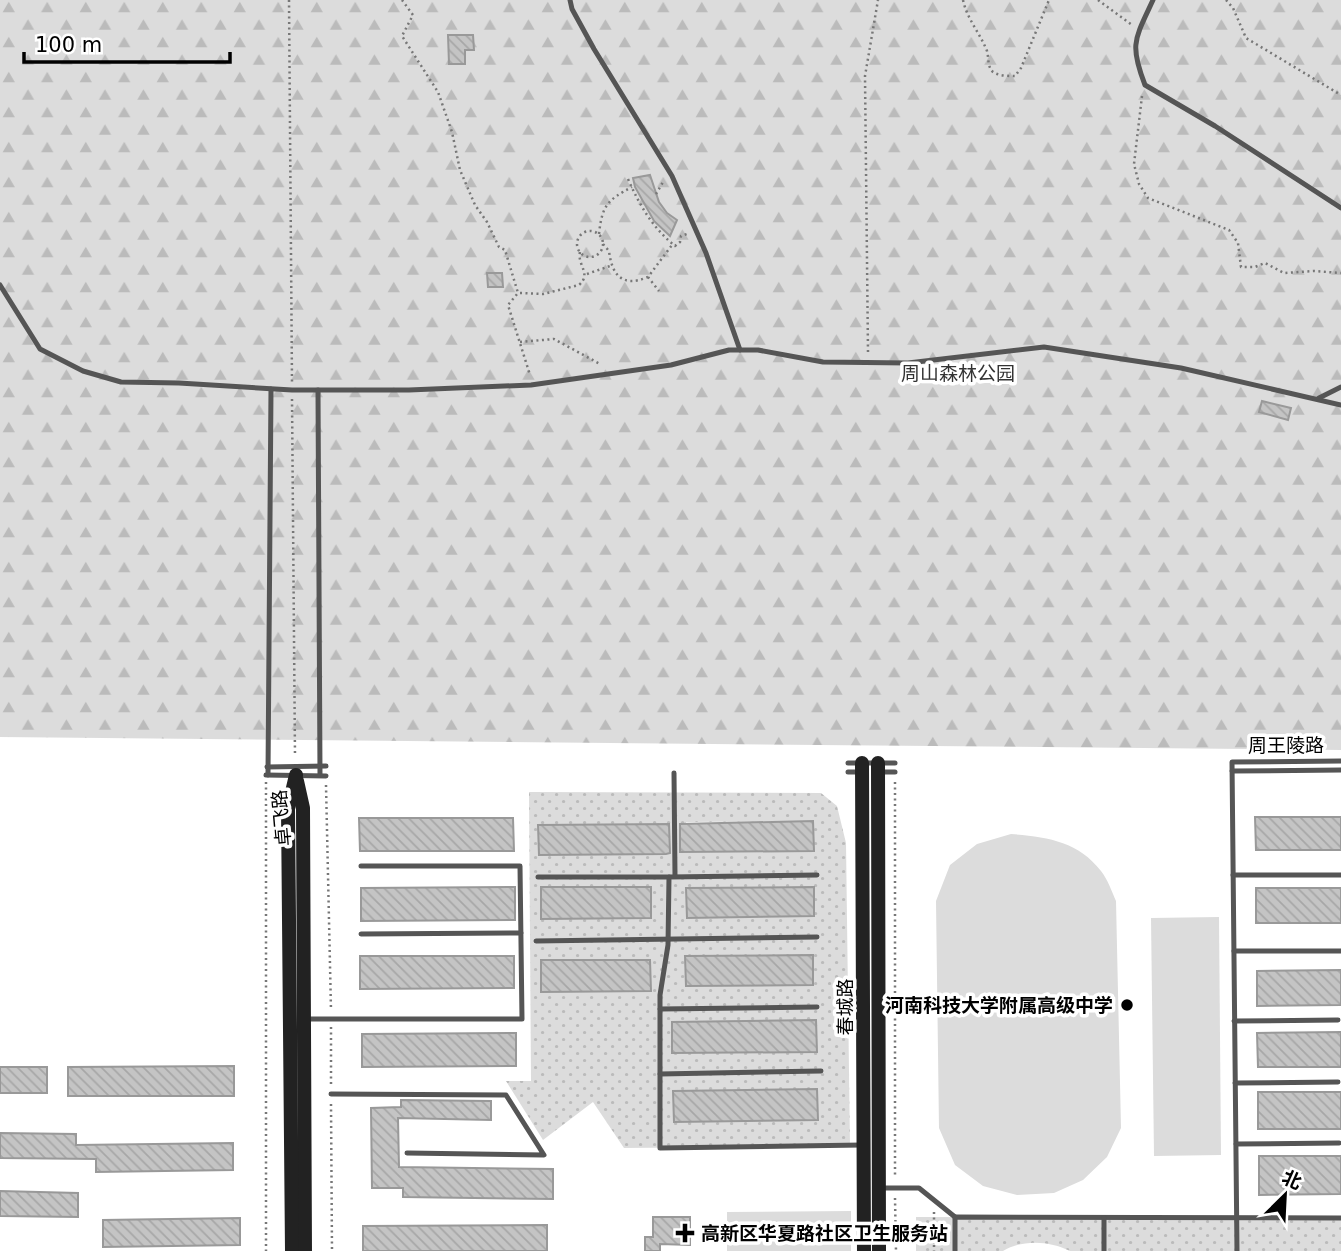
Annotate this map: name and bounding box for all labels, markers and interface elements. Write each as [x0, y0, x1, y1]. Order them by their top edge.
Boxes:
scale bar [24, 21, 231, 65]
text: 100 m [35, 33, 102, 57]
park label: 周山森林公园 [901, 362, 1015, 384]
street label: 周王陵路 [1248, 734, 1324, 756]
street label: 卓飞路 [268, 789, 294, 847]
street label: 春城路 [834, 978, 856, 1036]
place label: 河南科技大学附属高级中学 [885, 994, 1113, 1016]
marker: 河南科技大学附属高级中学 [1119, 997, 1135, 1013]
north arrow [1250, 1160, 1320, 1230]
text: 北 [1279, 1166, 1305, 1193]
place label: 高新区华夏路社区卫生服务站 [701, 1222, 948, 1244]
marker: 高新区华夏路社区卫生服务站 [675, 1223, 695, 1243]

